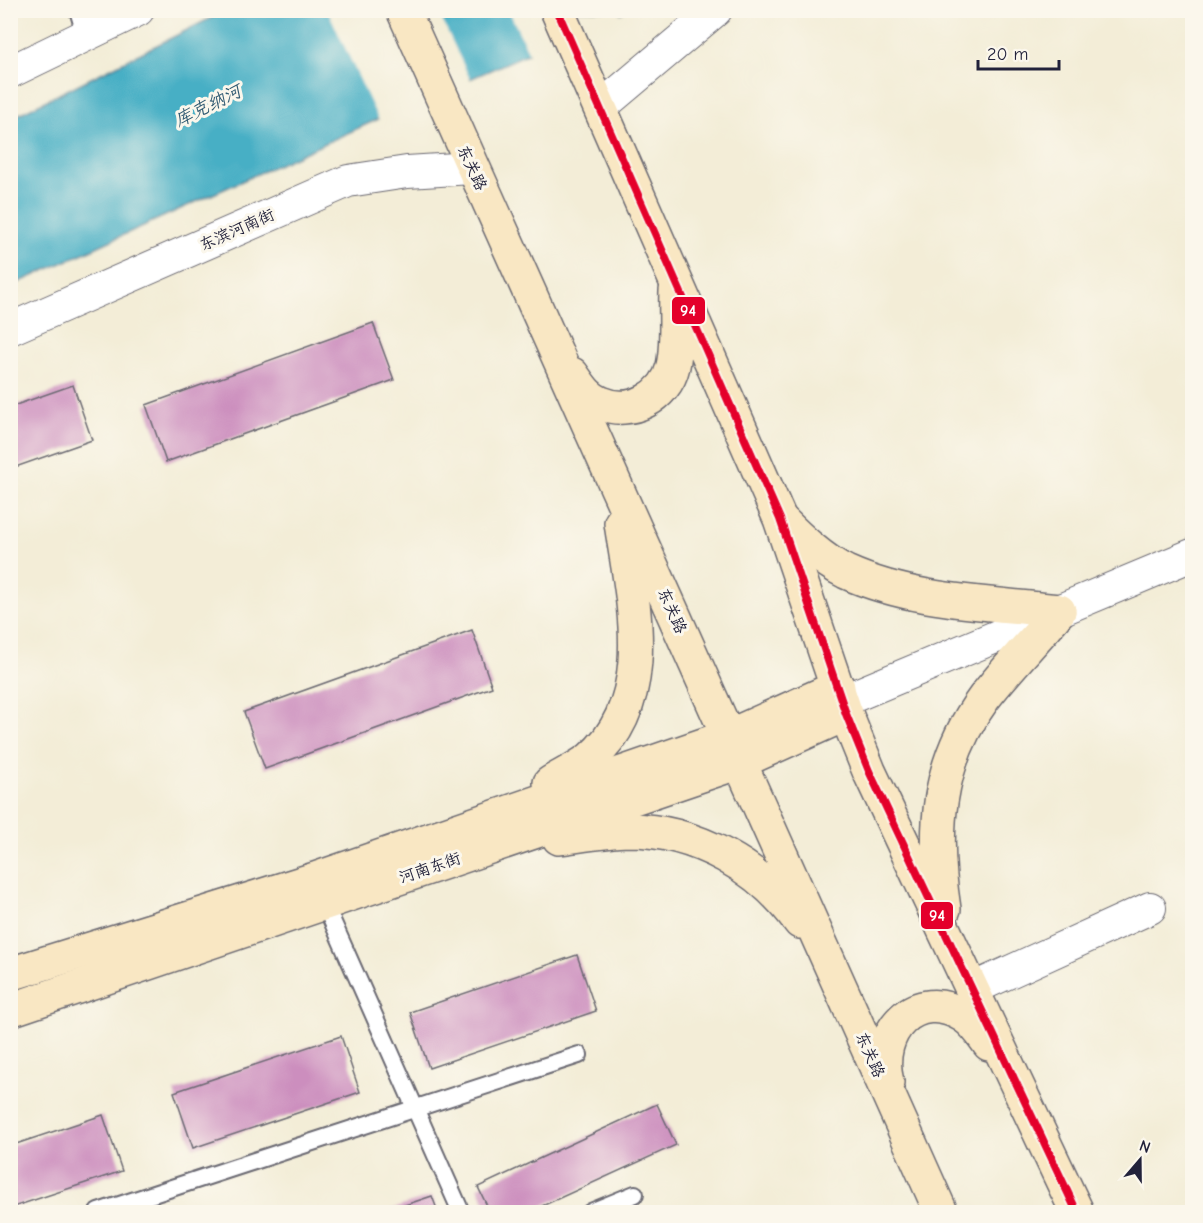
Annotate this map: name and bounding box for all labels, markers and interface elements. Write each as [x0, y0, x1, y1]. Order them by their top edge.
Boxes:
scale bar [978, 33, 1059, 71]
text: 20 m [987, 44, 1028, 65]
water label: 库克纳河 [171, 79, 248, 131]
street label: 东关路 [454, 142, 490, 194]
street label: 东滨河南街 [197, 206, 277, 254]
line badge: 94 [671, 296, 706, 325]
text: 94 [680, 302, 696, 320]
street label: 东关路 [654, 585, 690, 637]
street label: 河南东街 [397, 849, 463, 887]
line badge: 94 [920, 901, 954, 930]
text: 94 [929, 907, 945, 925]
street label: 东关路 [852, 1029, 888, 1081]
north arrow [1110, 1130, 1170, 1190]
text: N [1137, 1137, 1153, 1157]

